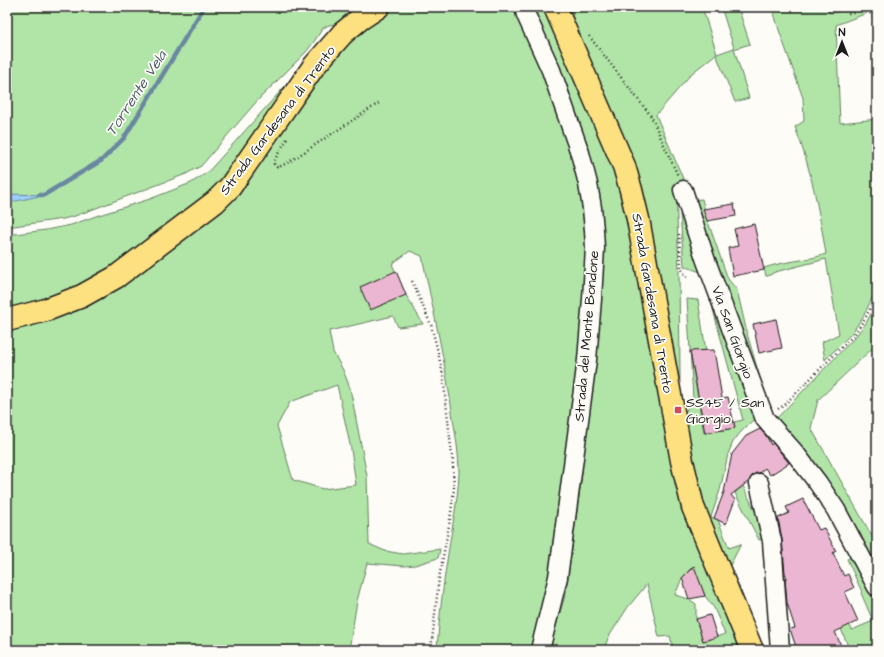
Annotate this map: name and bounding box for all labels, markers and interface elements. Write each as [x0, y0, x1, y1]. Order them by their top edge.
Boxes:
north arrow [822, 22, 862, 62]
text: N [839, 25, 846, 40]
street label: Strada Gardesana di Trento [215, 42, 341, 199]
water label: Torrente Vela [101, 45, 173, 140]
street label: Strada Gardesana di Trento [626, 212, 678, 395]
street label: Strada del Monte Bondone [570, 249, 604, 422]
street label: Via San Giorgio [706, 283, 758, 381]
place label: SS45 / San Giorgio [686, 393, 764, 429]
marker: SS45 / San Giorgio [673, 405, 683, 415]

